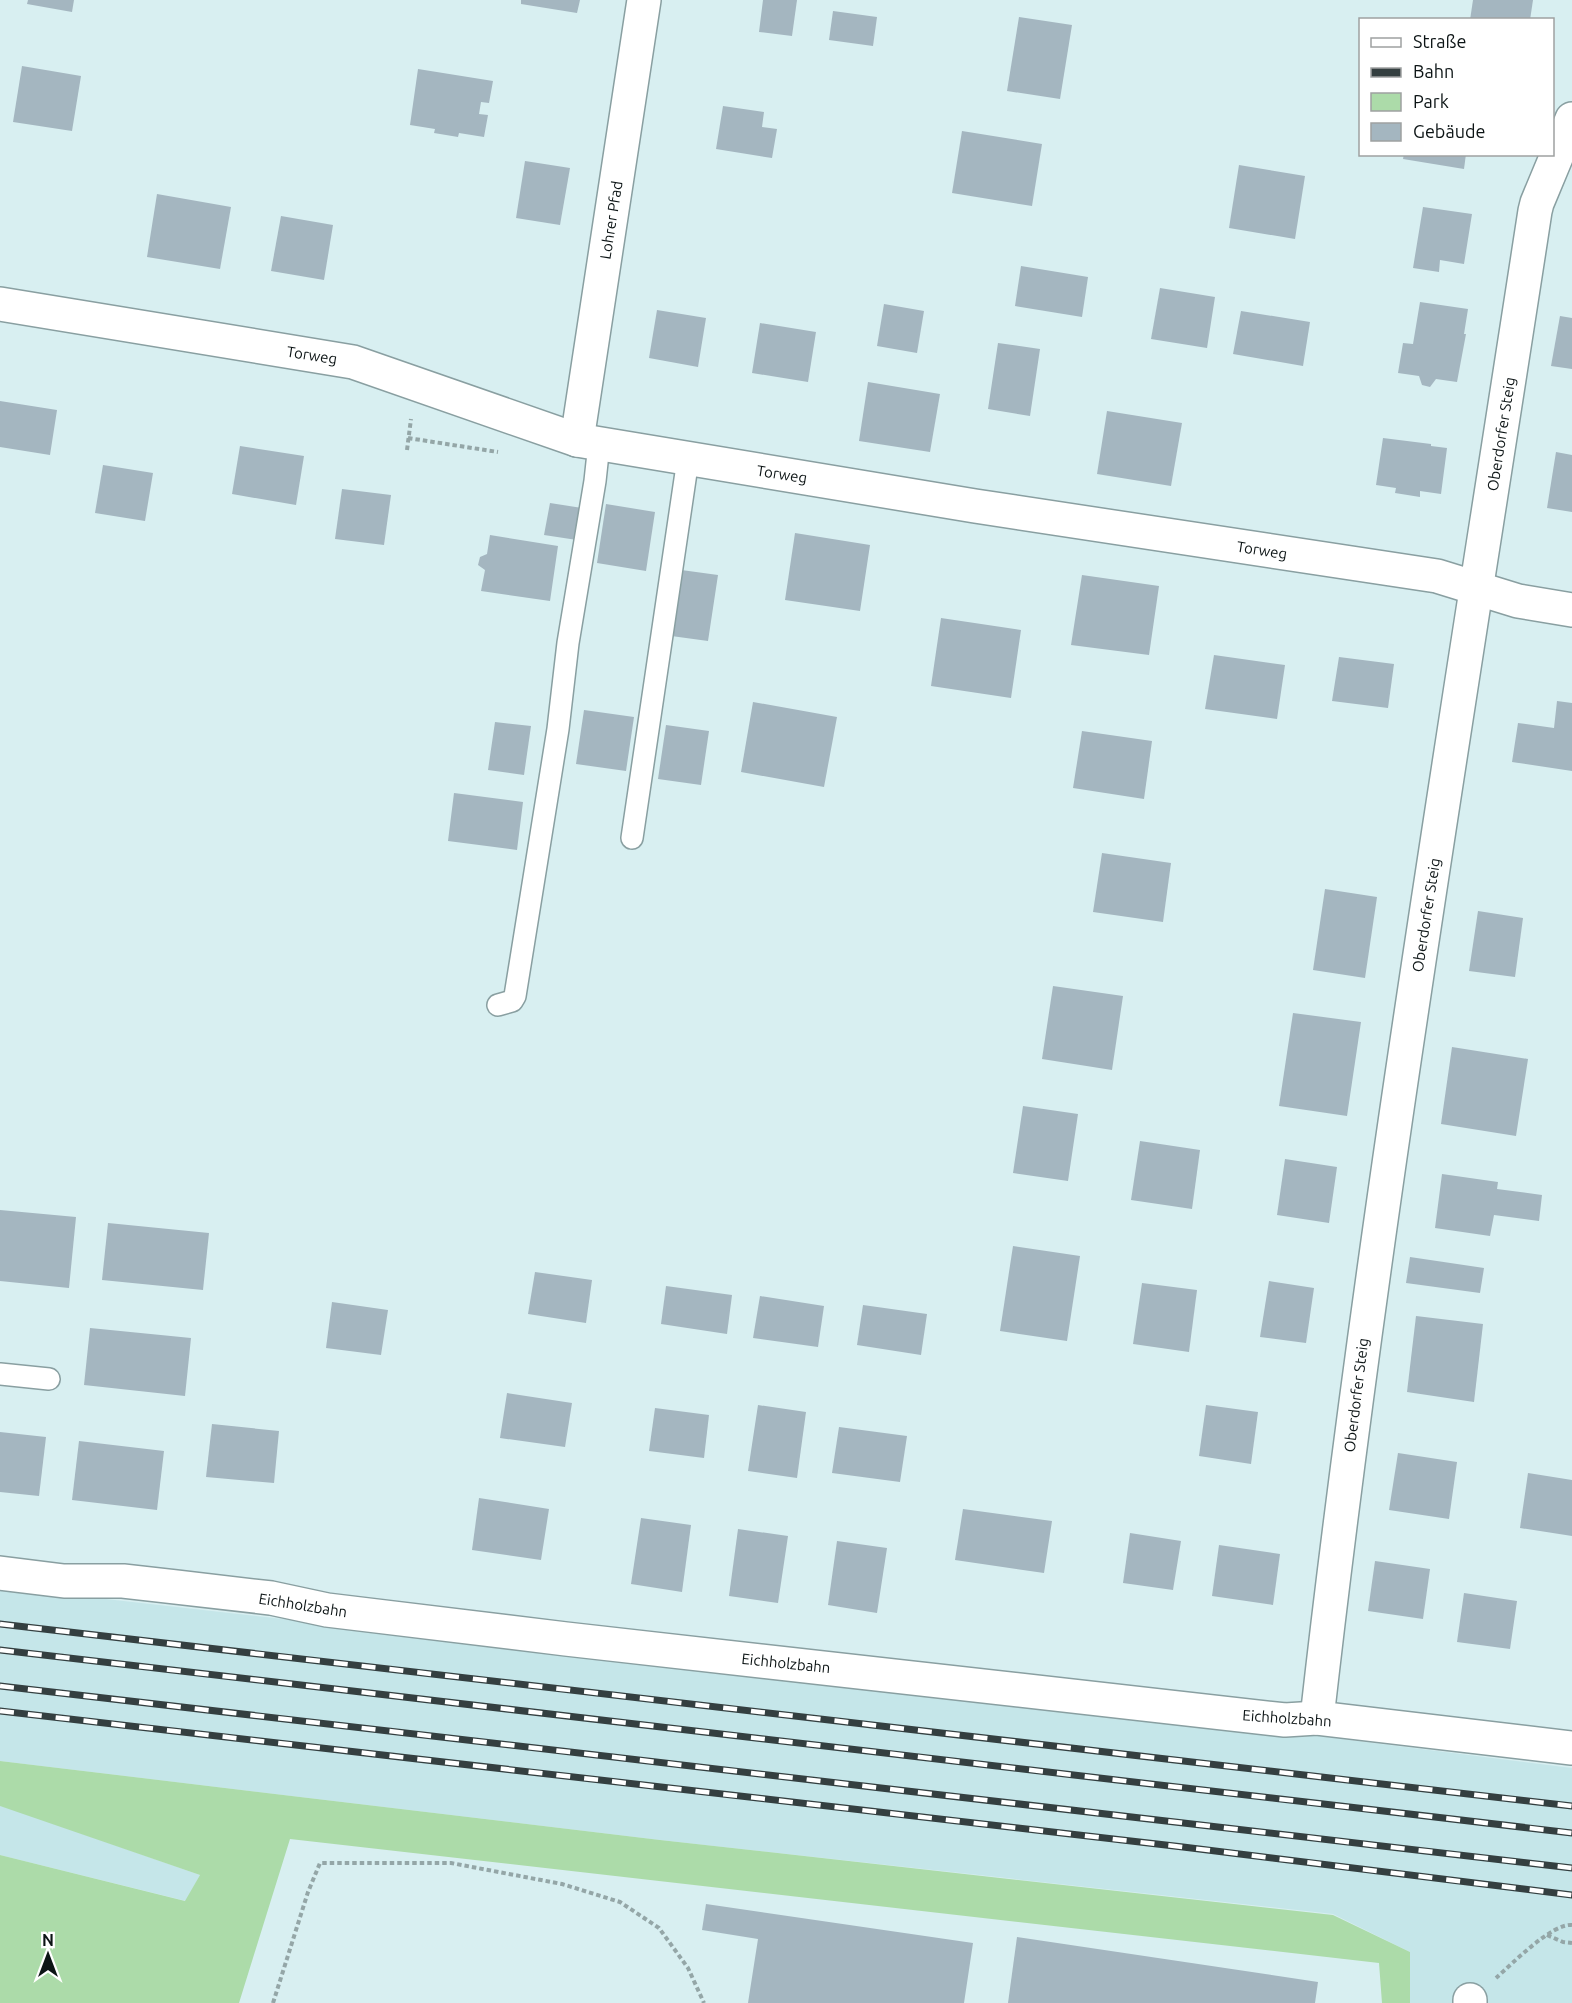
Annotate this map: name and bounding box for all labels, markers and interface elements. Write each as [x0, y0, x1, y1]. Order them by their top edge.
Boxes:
legend [1359, 18, 1554, 156]
text: Straße [1413, 31, 1466, 51]
text: Bahn [1413, 61, 1454, 81]
text: Park [1413, 91, 1449, 111]
text: Gebäude [1413, 121, 1485, 141]
street label: Lohrer Pfad [596, 180, 626, 260]
street label: Torweg [286, 343, 338, 367]
street label: Oberdorfer Steig [1484, 376, 1518, 492]
street label: Torweg [756, 462, 808, 486]
street label: Torweg [1236, 538, 1288, 562]
street label: Oberdorfer Steig [1409, 857, 1443, 973]
street label: Oberdorfer Steig [1341, 1337, 1371, 1453]
street label: Eichholzbahn [258, 1590, 348, 1620]
street label: Eichholzbahn [741, 1650, 831, 1676]
street label: Eichholzbahn [1242, 1706, 1332, 1730]
north arrow [18, 1925, 78, 1985]
text: N [42, 1931, 54, 1949]

